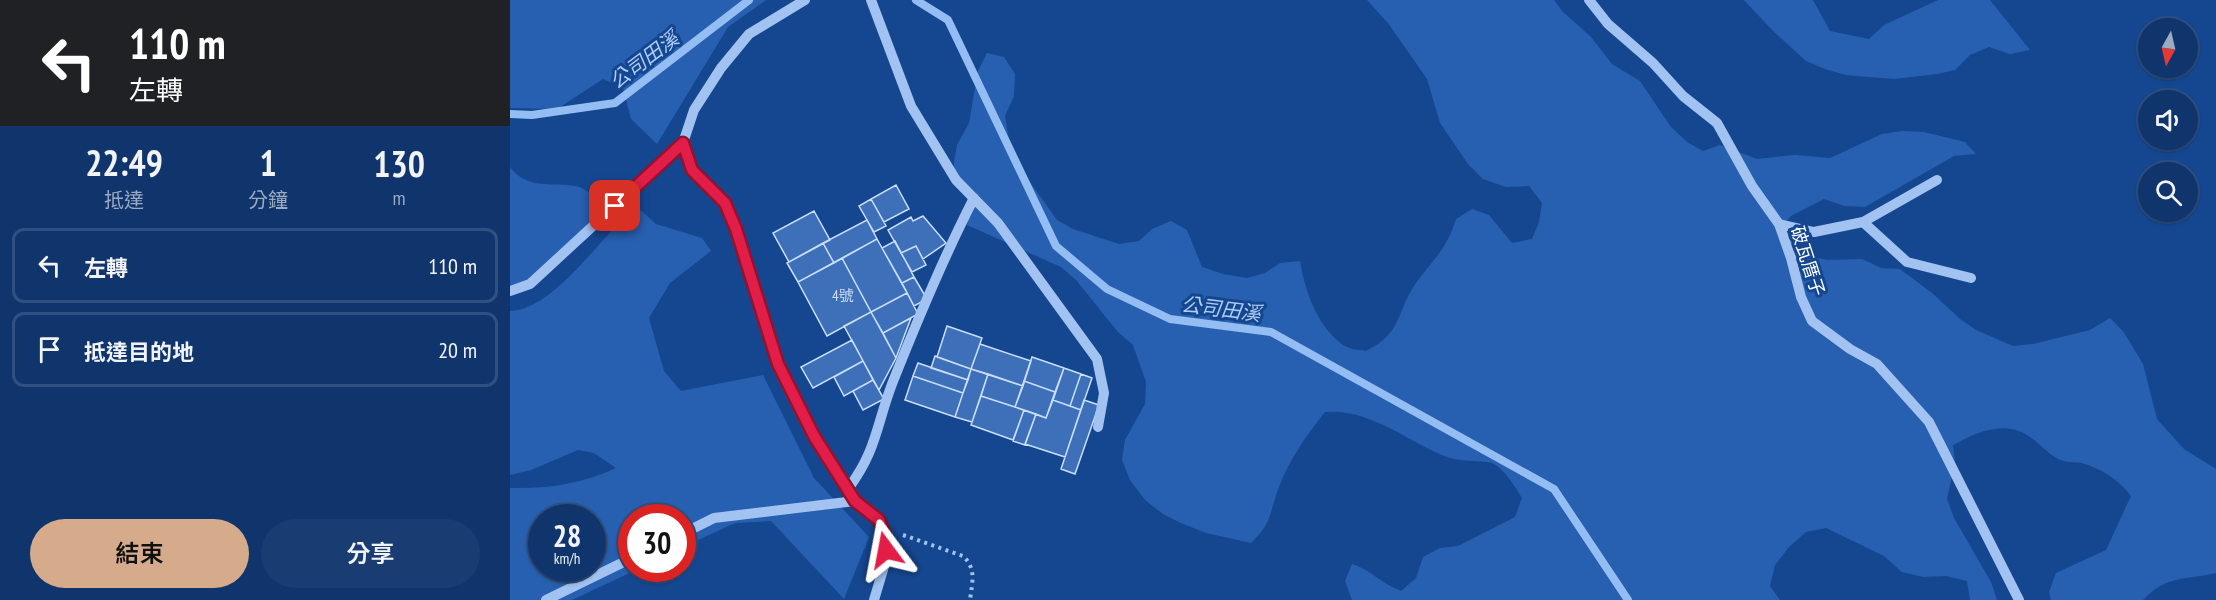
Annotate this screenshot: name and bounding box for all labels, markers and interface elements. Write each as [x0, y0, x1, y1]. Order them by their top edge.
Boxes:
text: 110 m [129, 16, 226, 71]
north arrow [2138, 18, 2198, 78]
map controls [2138, 18, 2198, 222]
icon: left [30, 24, 108, 102]
water label: 公司田溪 [604, 24, 686, 94]
text: 左轉 [129, 73, 183, 107]
button: sound [2138, 90, 2198, 150]
text: 22:49 [85, 139, 163, 186]
text: 1 [260, 139, 277, 186]
text: 130 [373, 140, 425, 187]
button: search [2138, 162, 2198, 222]
pin [589, 180, 640, 231]
text: m [393, 185, 406, 211]
text: 抵達 [104, 187, 144, 213]
text: 分鐘 [248, 187, 288, 213]
icon: arrive [598, 189, 631, 222]
street label: 破瓦厝子 [1786, 223, 1830, 299]
icon: left [33, 249, 66, 282]
text: 110 m [428, 252, 477, 280]
text: 左轉 [84, 254, 128, 282]
house number: 4號 [832, 286, 854, 305]
water label: 公司田溪 [1180, 291, 1265, 327]
icon: arrive [33, 333, 66, 366]
text: 20 m [438, 336, 477, 364]
text: 抵達目的地 [84, 338, 194, 366]
speed limit sign: 30 [618, 504, 696, 582]
text: 28 [553, 516, 581, 555]
position arrow [854, 518, 918, 582]
button: 結束 [30, 519, 249, 588]
button: 分享 [261, 519, 480, 588]
text: km/h [554, 549, 580, 568]

